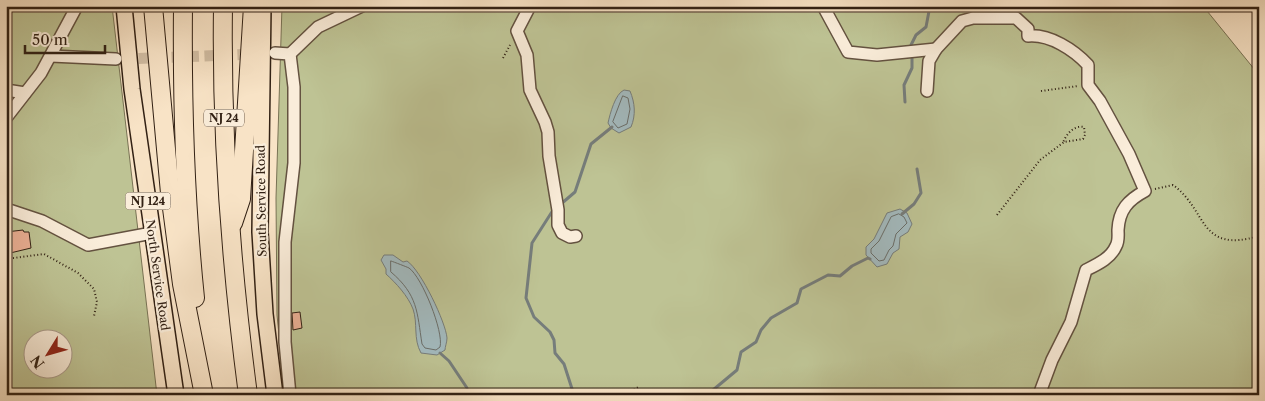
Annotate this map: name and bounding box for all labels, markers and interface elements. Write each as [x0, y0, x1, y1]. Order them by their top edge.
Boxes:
scale bar [25, 22, 105, 54]
text: 50 m [32, 30, 68, 49]
road number: NJ 24 [204, 110, 244, 126]
street label: South Service Road [253, 144, 269, 257]
road number: NJ 124 [126, 192, 170, 210]
street label: North Service Road [143, 219, 173, 332]
north arrow [22, 328, 72, 378]
text: N [27, 352, 48, 372]

